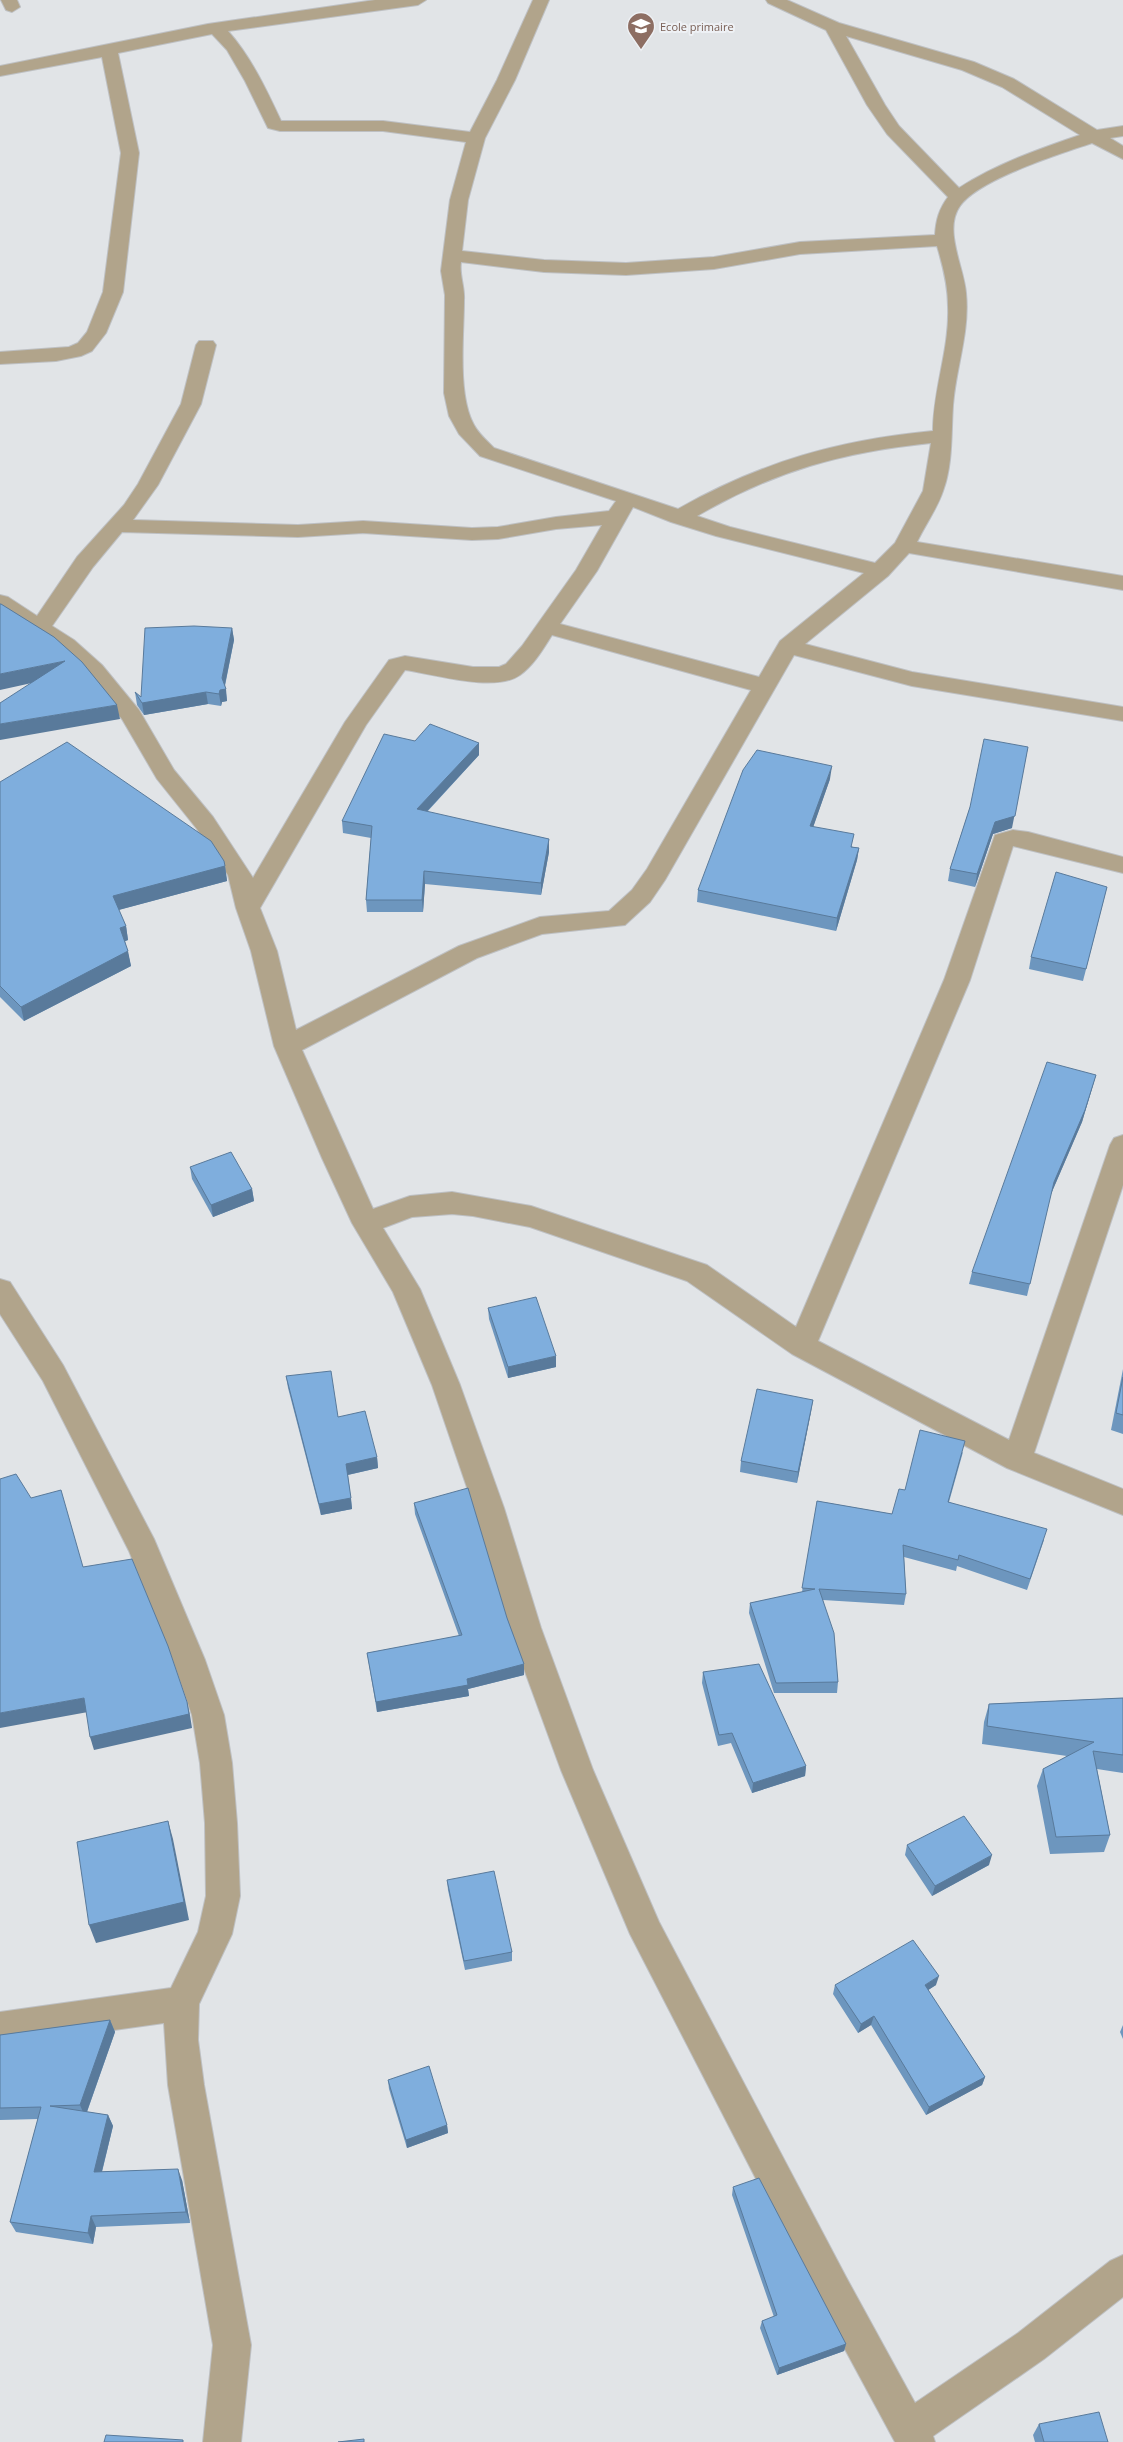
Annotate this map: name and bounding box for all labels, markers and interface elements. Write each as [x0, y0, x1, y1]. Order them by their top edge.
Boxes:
school or university icon: Ecole primaire [626, 11, 656, 50]
place label: Ecole primaire [660, 19, 734, 34]

